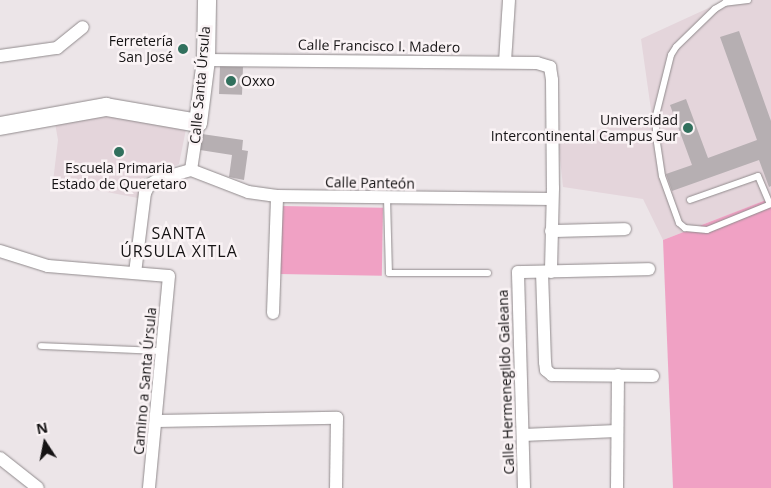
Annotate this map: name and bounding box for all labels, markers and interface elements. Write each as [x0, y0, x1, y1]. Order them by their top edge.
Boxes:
street label: Calle Santa Úrsula [186, 25, 214, 145]
place label: Ferretería San José [109, 33, 173, 65]
street label: Calle Francisco I. Madero [298, 36, 460, 56]
marker: Ferretería San José [177, 43, 189, 55]
place label: Oxxo [241, 73, 275, 89]
marker: Oxxo [225, 75, 237, 87]
place label: Universidad Intercontinental Campus Sur [491, 112, 678, 144]
marker: Universidad Intercontinental Campus Sur [682, 122, 694, 134]
marker: Escuela Primaria Estado de Queretaro [113, 146, 125, 158]
place label: Escuela Primaria Estado de Queretaro [51, 160, 187, 192]
street label: Calle Panteón [325, 174, 415, 192]
district label: SANTA ÚRSULA XITLA [119, 223, 239, 261]
street label: Calle Hermenegildo Galeana [494, 289, 518, 475]
street label: Camino a Santa Úrsula [130, 306, 160, 456]
text: N [35, 417, 49, 438]
north arrow [20, 418, 70, 468]

